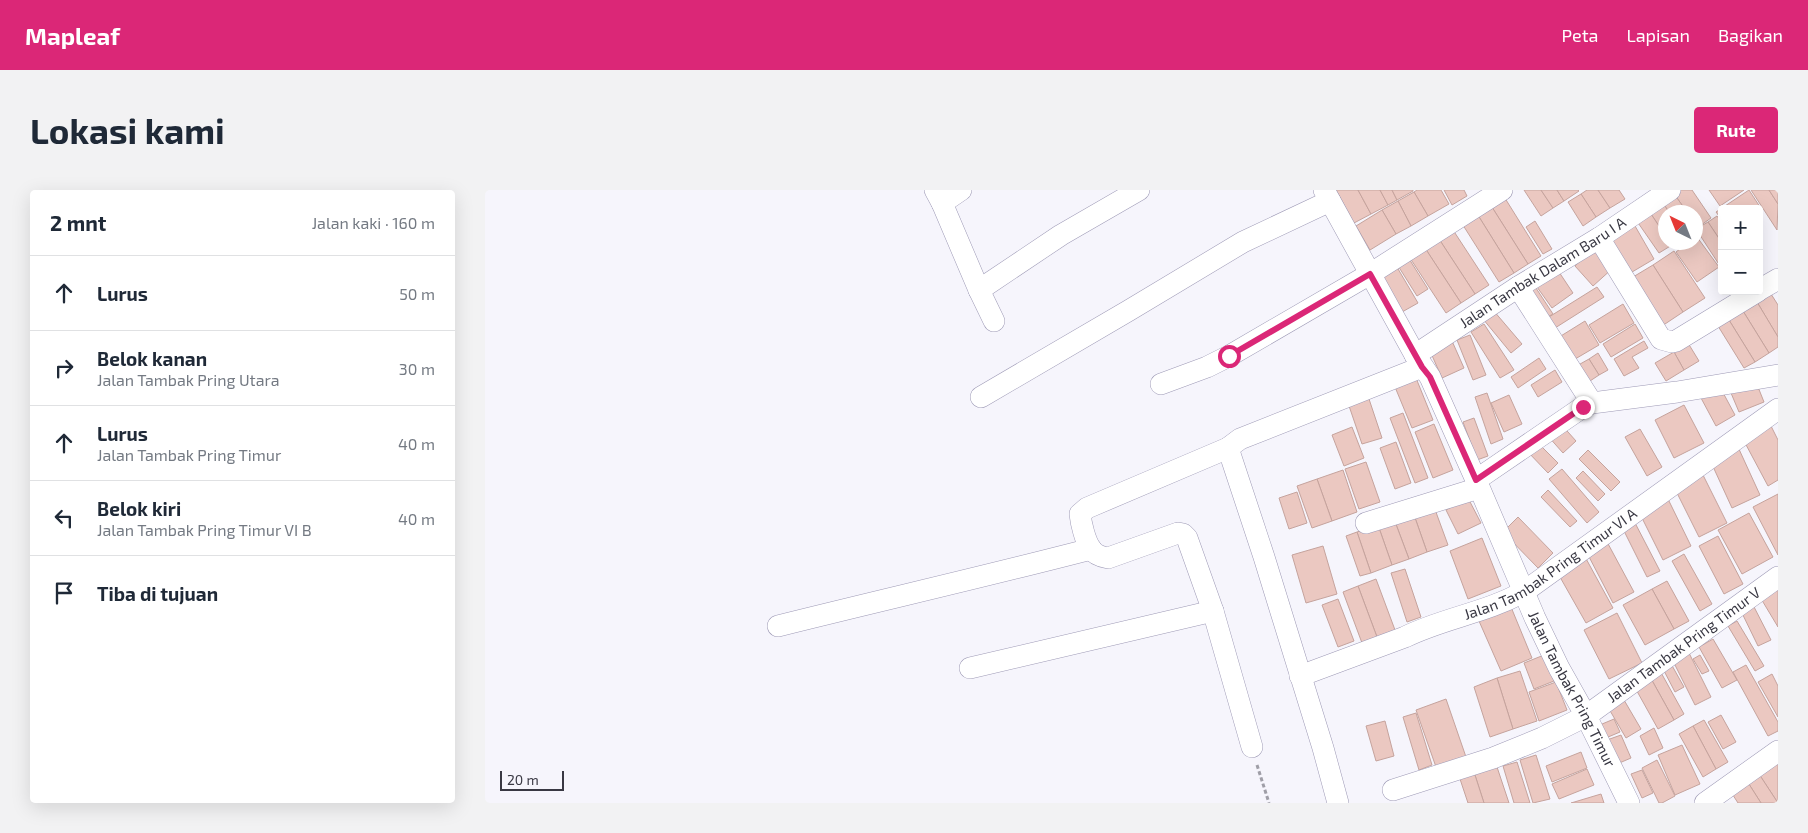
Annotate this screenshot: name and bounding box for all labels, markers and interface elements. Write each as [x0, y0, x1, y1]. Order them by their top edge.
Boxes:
text: Mapleaf [25, 21, 120, 50]
text: Peta [1561, 24, 1598, 46]
text: Lapisan [1626, 24, 1690, 46]
text: Bagikan [1718, 24, 1783, 46]
button: Rute [1694, 107, 1778, 153]
text: Lokasi kami [30, 109, 225, 151]
north arrow [1658, 205, 1703, 250]
map controls [1718, 205, 1763, 295]
button: + [1718, 205, 1763, 250]
text: 2 mnt [50, 210, 106, 235]
street label: Jalan Tambak Dalam Baru I A [1456, 212, 1629, 331]
text: Jalan kaki · 160 m [312, 213, 435, 232]
button: − [1718, 250, 1763, 295]
icon: ahead [50, 279, 78, 307]
text: Lurus [97, 282, 148, 305]
text: 50 m [399, 284, 435, 303]
route start [1218, 345, 1241, 368]
text: Belok kanan [97, 347, 207, 370]
icon: right [50, 354, 78, 382]
text: 30 m [399, 359, 435, 378]
text: Jalan Tambak Pring Utara [97, 370, 280, 389]
route end [1572, 396, 1595, 419]
text: Lurus [97, 422, 148, 445]
icon: ahead [50, 429, 78, 457]
text: 40 m [398, 434, 435, 453]
text: Jalan Tambak Pring Timur [97, 445, 281, 464]
text: Belok kiri [97, 497, 181, 520]
street label: Jalan Tambak Pring Timur VI A [1461, 503, 1641, 623]
icon: left [50, 504, 78, 532]
text: 40 m [398, 509, 435, 528]
text: Jalan Tambak Pring Timur VI B [97, 520, 312, 539]
icon: arrive [50, 579, 78, 607]
text: Tiba di tujuan [97, 582, 218, 605]
street label: Jalan Tambak Pring Timur V [1603, 583, 1763, 706]
street label: Jalan Tambak Pring Timur [1525, 608, 1620, 770]
scale bar [500, 768, 564, 791]
text: 20 m [507, 771, 539, 788]

